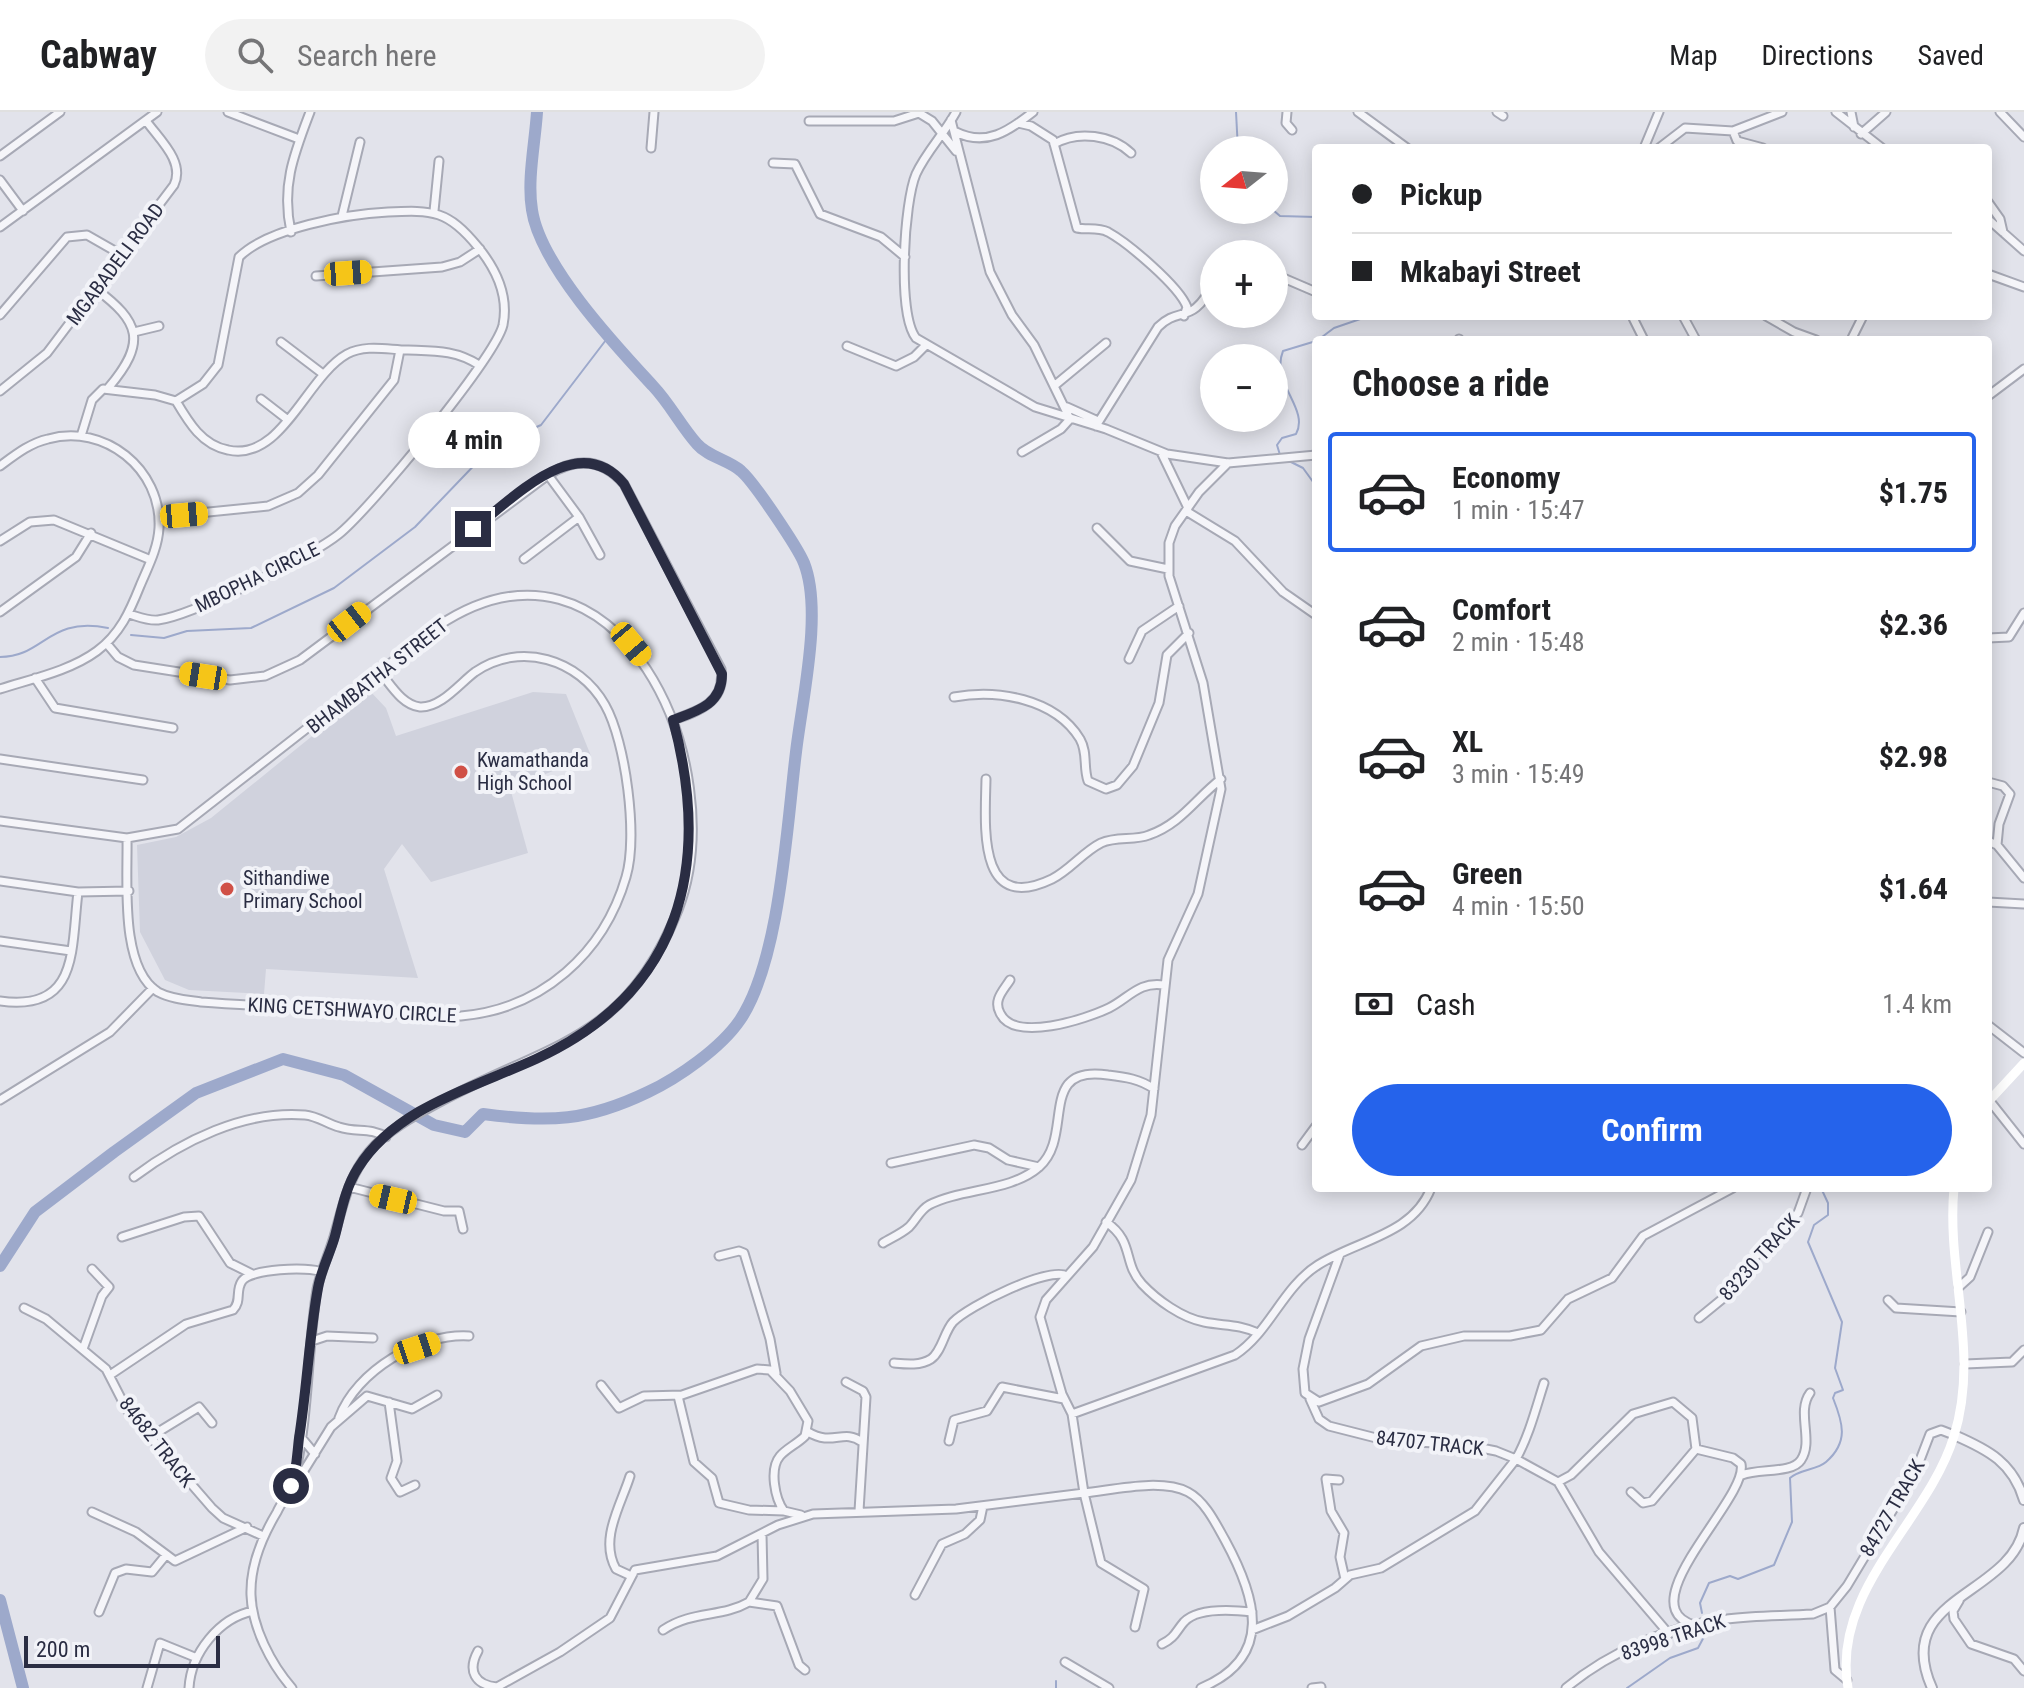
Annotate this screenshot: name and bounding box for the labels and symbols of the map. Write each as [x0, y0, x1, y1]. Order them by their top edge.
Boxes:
north arrow [1200, 136, 1288, 224]
street label: MGABADELI ROAD [61, 198, 169, 330]
car [323, 259, 373, 287]
callout: 4 min [407, 413, 539, 469]
car [159, 501, 209, 529]
route end [455, 511, 491, 547]
street label: MBOPHA CIRCLE [191, 536, 323, 618]
car [323, 598, 375, 646]
street label: BHAMBATHA STREET [302, 613, 452, 739]
car [606, 618, 656, 670]
car [177, 660, 229, 692]
place label: Kwamathanda High School [477, 748, 589, 795]
marker: Kwamathanda High School [452, 763, 470, 781]
place label: Sithandiwe Primary School [243, 866, 363, 913]
marker: Sithandiwe Primary School [218, 880, 236, 898]
street label: KING CETSHWAYO CIRCLE [247, 993, 457, 1027]
car [367, 1182, 419, 1216]
street label: 83230 TRACK [1714, 1209, 1804, 1305]
car [390, 1329, 444, 1367]
street label: 84682 TRACK [114, 1392, 200, 1492]
street label: 84707 TRACK [1375, 1425, 1485, 1461]
street label: 84727 TRACK [1855, 1455, 1930, 1561]
route start [273, 1468, 309, 1504]
street label: 83998 TRACK [1618, 1609, 1728, 1665]
scale bar [24, 1632, 220, 1668]

